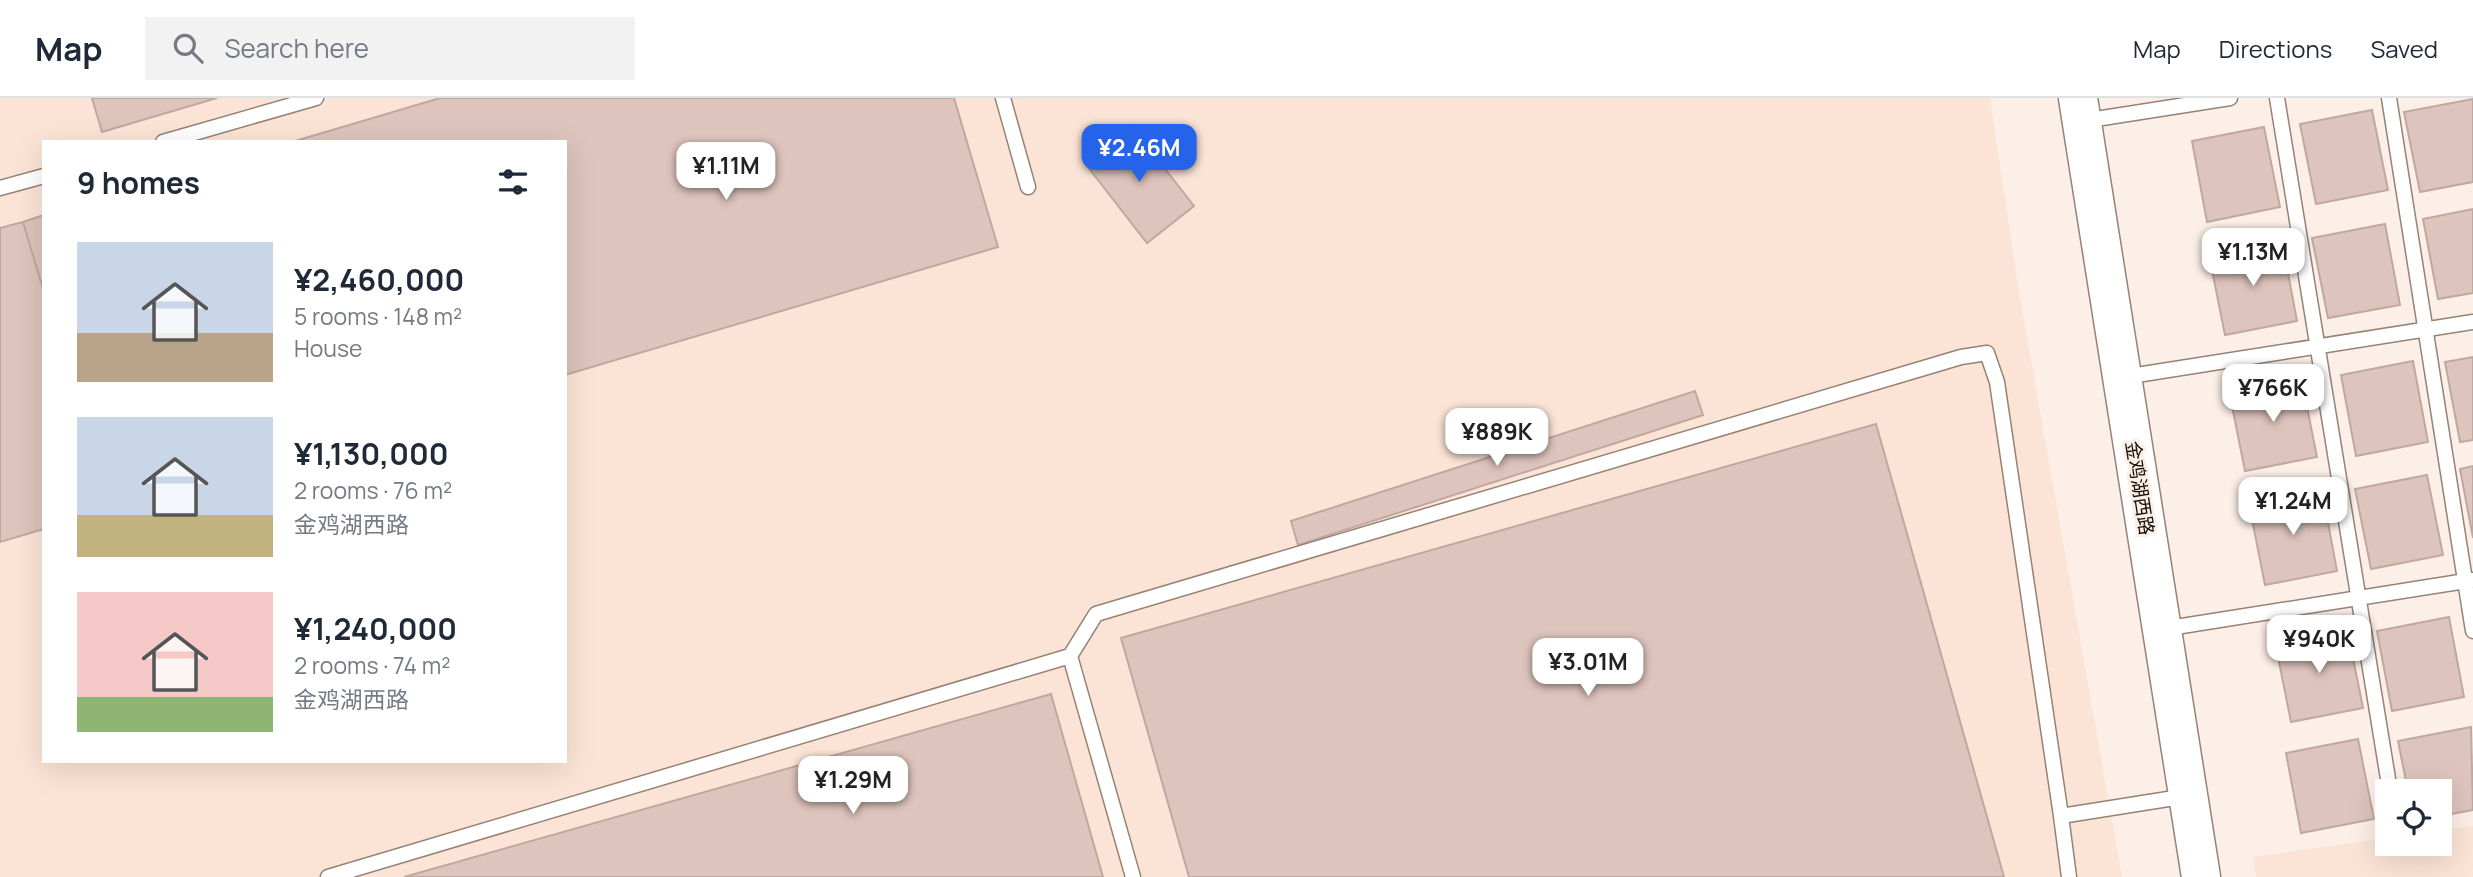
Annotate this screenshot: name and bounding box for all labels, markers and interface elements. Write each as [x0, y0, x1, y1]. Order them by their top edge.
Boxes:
search box [145, 17, 635, 80]
text: Map [35, 26, 103, 71]
icon: search [169, 29, 207, 67]
text: Search here [225, 30, 369, 66]
text: Map [2133, 32, 2181, 65]
text: Directions [2219, 32, 2332, 65]
text: Saved [2370, 32, 2438, 65]
pin: ¥2.46M [1082, 125, 1196, 184]
text: ¥2.46M [1098, 131, 1180, 163]
pin: ¥1.11M [669, 142, 783, 202]
text: ¥1.11M [692, 149, 760, 181]
text: 9 homes [77, 162, 200, 203]
icon: filters [494, 163, 532, 201]
pin: ¥1.13M [2196, 228, 2310, 288]
text: ¥1.13M [2218, 235, 2288, 267]
text: ¥2,460,000 [294, 259, 464, 300]
icon: home [133, 270, 217, 354]
text: 5 rooms · 148 m² [294, 300, 462, 332]
text: House [294, 332, 363, 364]
pin: ¥766K [2224, 364, 2322, 424]
text: ¥766K [2238, 371, 2308, 403]
pin: ¥889K [1448, 408, 1546, 468]
text: ¥889K [1461, 415, 1533, 447]
text: ¥1,130,000 [294, 433, 448, 474]
street label: 金鸡湖西路 [2120, 439, 2160, 537]
icon: home [133, 445, 217, 529]
text: 2 rooms · 76 m² [294, 474, 452, 506]
pin: ¥1.24M [2236, 478, 2350, 537]
text: ¥1.24M [2254, 484, 2332, 516]
text: 金鸡湖西路 [294, 508, 409, 540]
text: ¥1,240,000 [294, 608, 457, 649]
pin: ¥940K [2270, 616, 2368, 675]
icon: home [133, 620, 217, 704]
text: ¥940K [2283, 622, 2355, 654]
pin: ¥3.01M [1531, 638, 1645, 698]
text: ¥3.01M [1548, 645, 1628, 677]
text: 2 rooms · 74 m² [294, 649, 450, 681]
text: 金鸡湖西路 [294, 683, 409, 715]
pin: ¥1.29M [796, 756, 910, 816]
text: ¥1.29M [814, 763, 892, 795]
map controls [2375, 779, 2452, 856]
button: locate [2375, 779, 2452, 856]

